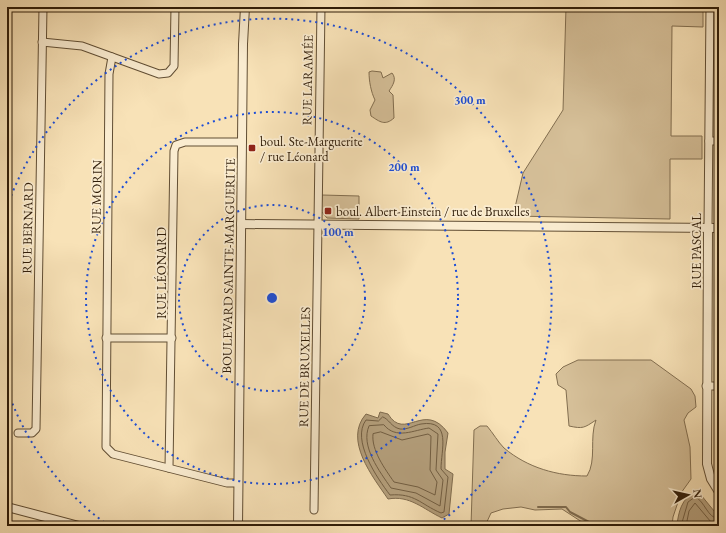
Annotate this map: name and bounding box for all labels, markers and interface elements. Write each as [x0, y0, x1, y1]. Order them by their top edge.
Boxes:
street label: RUE LARAMÉE [298, 35, 317, 125]
text: 300 m [454, 92, 486, 108]
place label: boul. Ste-Marguerite / rue Léonard [260, 133, 363, 165]
marker: boul. Ste-Marguerite / rue Léonard [247, 143, 257, 153]
street label: BOULEVARD SAINTE-MARGUERITE [218, 158, 239, 374]
street label: RUE MORIN [87, 159, 106, 234]
text: 200 m [388, 159, 420, 175]
street label: RUE BERNARD [18, 182, 37, 274]
place label: boul. Albert-Einstein / rue de Bruxelles [336, 203, 530, 220]
marker: boul. Albert-Einstein / rue de Bruxelles [323, 206, 333, 216]
street label: RUE PASCAL [688, 213, 705, 289]
text: 100 m [322, 224, 354, 240]
street label: RUE LÉONARD [153, 227, 170, 319]
centre of rings [265, 291, 279, 305]
street label: RUE DE BRUXELLES [295, 307, 314, 427]
north arrow [668, 475, 708, 515]
text: N [690, 488, 705, 499]

